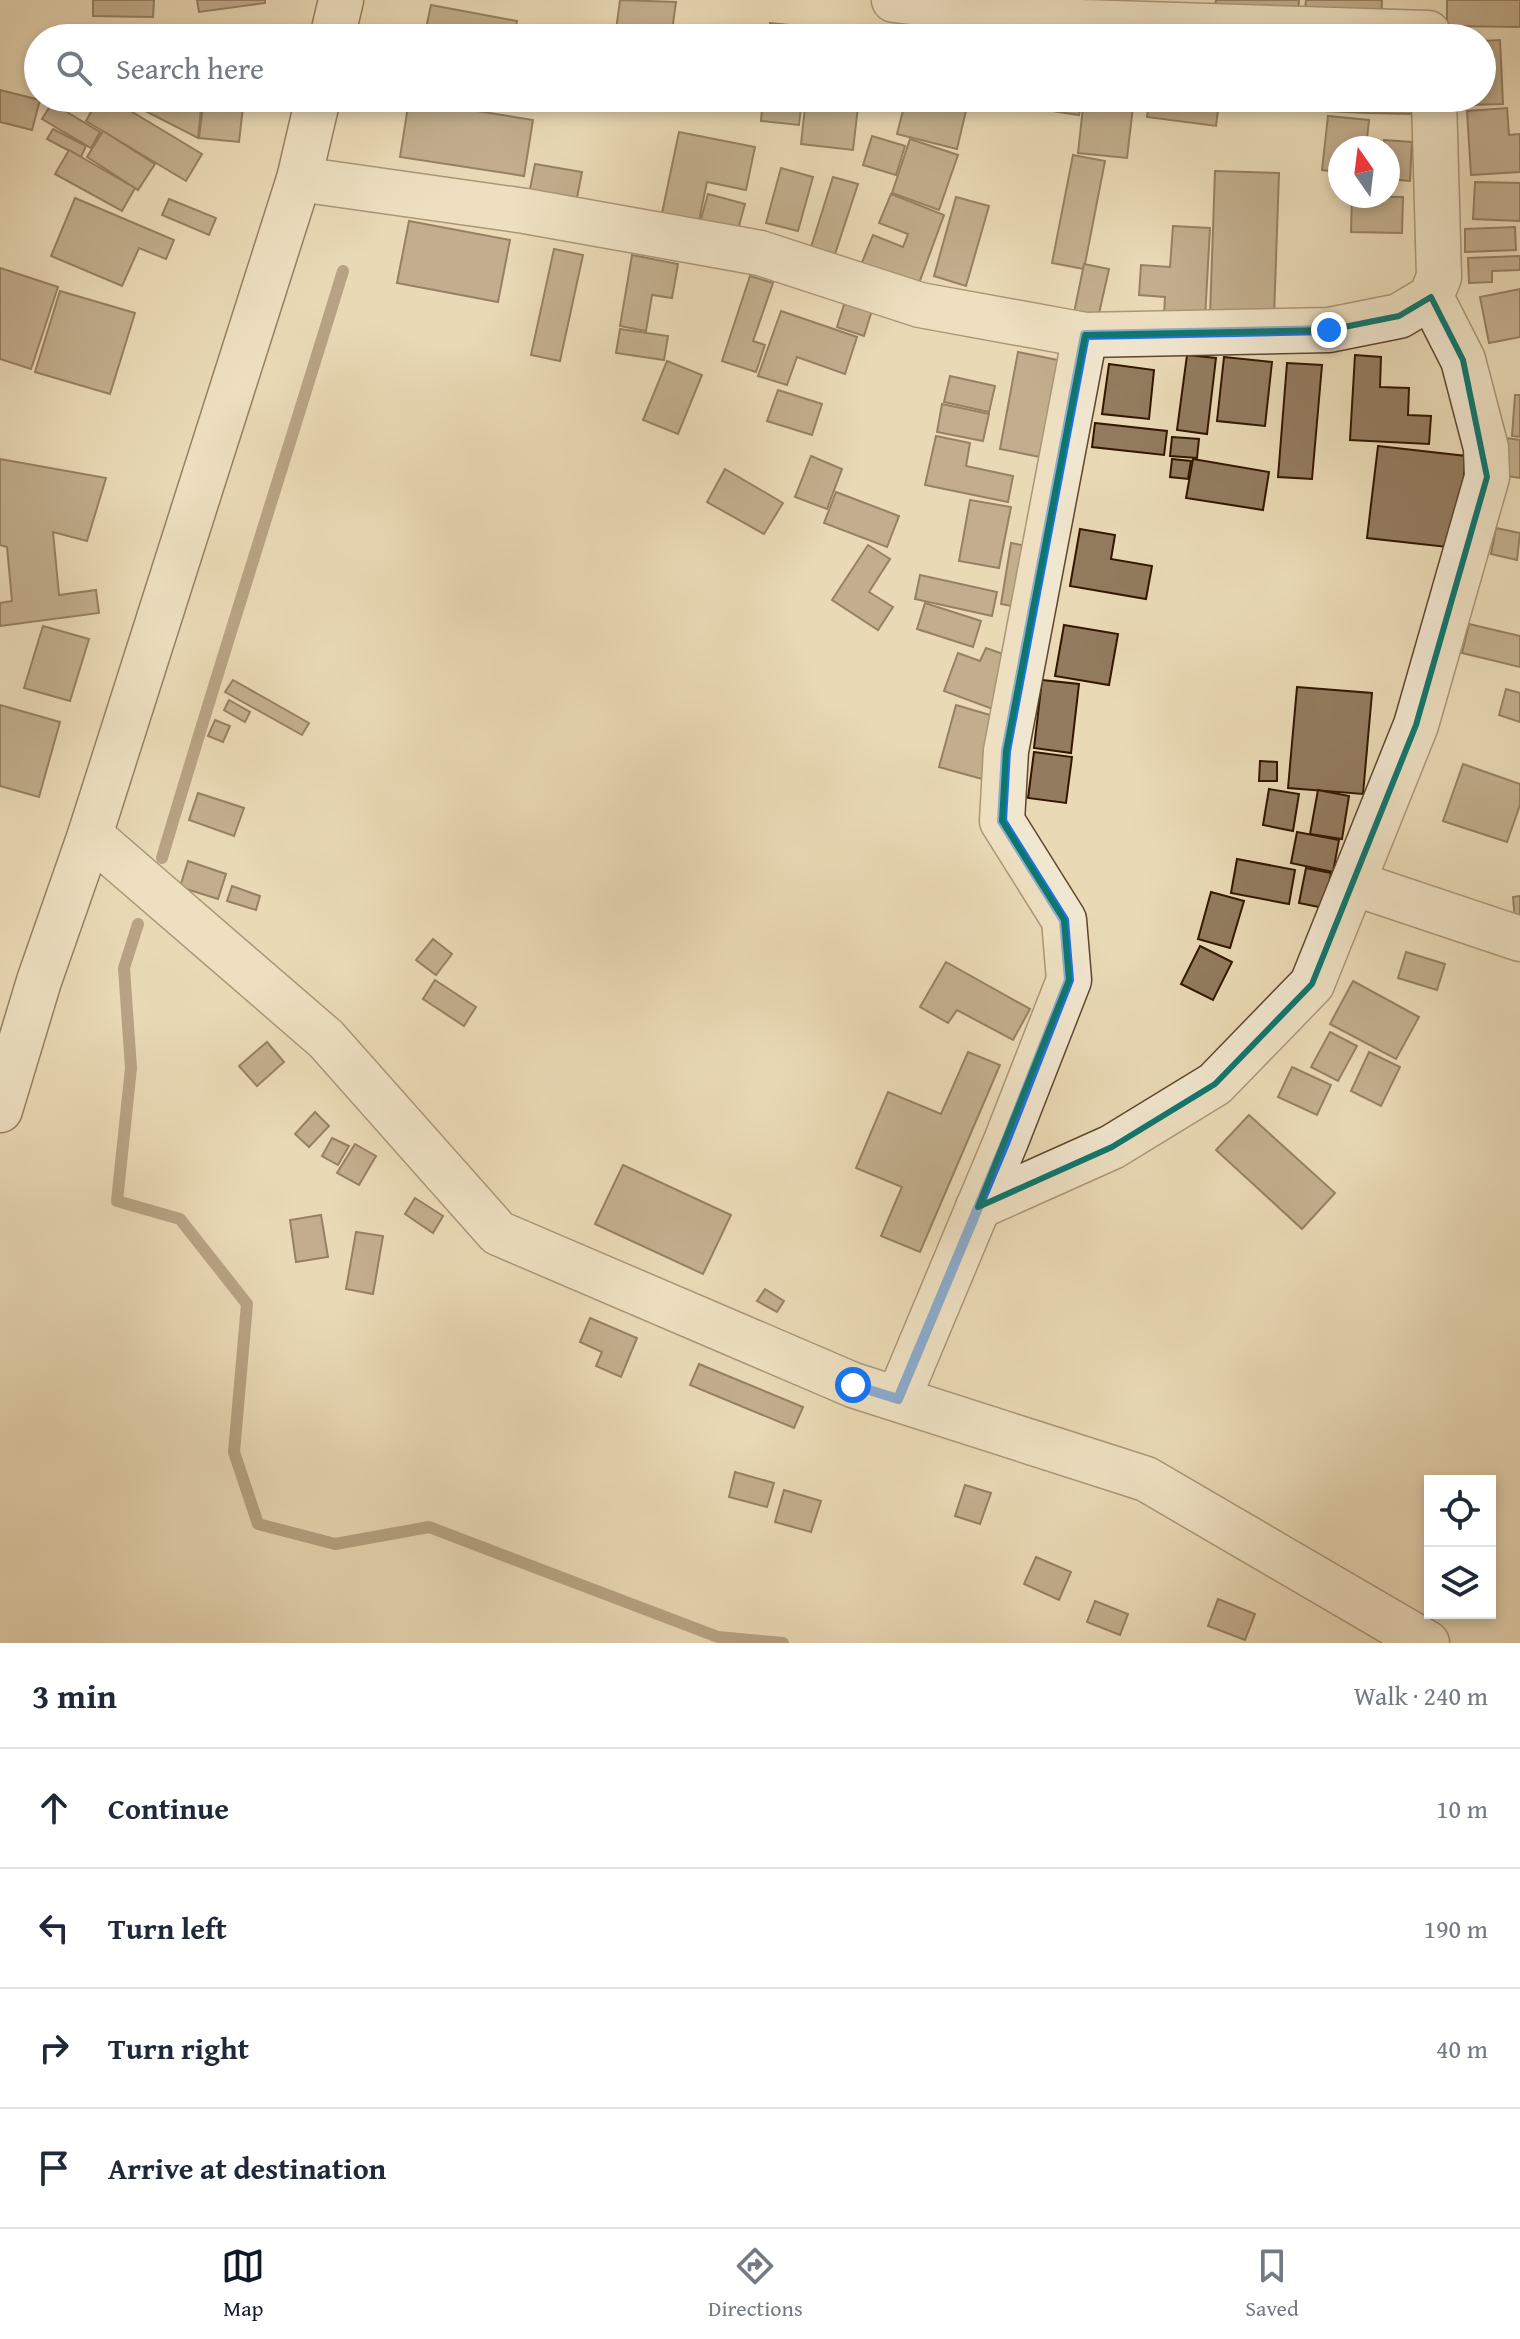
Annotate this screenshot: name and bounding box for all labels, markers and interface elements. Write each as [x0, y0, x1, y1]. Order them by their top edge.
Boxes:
search box [24, 24, 1496, 112]
icon: search [52, 46, 96, 90]
text: Search here [116, 46, 264, 90]
north arrow [1328, 136, 1400, 208]
route end [1311, 312, 1347, 348]
route start [835, 1367, 871, 1403]
map controls [1424, 1475, 1496, 1619]
button: locate [1424, 1475, 1496, 1547]
button: layers [1424, 1547, 1496, 1619]
text: 3 min [32, 1671, 117, 1720]
text: Walk · 240 m [1354, 1676, 1488, 1715]
icon: ahead [32, 1786, 76, 1830]
text: Continue [108, 1786, 229, 1830]
text: 10 m [1436, 1789, 1488, 1828]
icon: left [32, 1906, 76, 1950]
text: Turn left [108, 1906, 227, 1950]
text: 190 m [1423, 1909, 1488, 1948]
icon: right [32, 2026, 76, 2070]
text: Turn right [108, 2026, 249, 2070]
text: 40 m [1436, 2029, 1488, 2068]
icon: arrive [32, 2146, 76, 2190]
text: Arrive at destination [108, 2146, 386, 2190]
tab: Map [221, 2244, 265, 2324]
tab: Directions [708, 2244, 803, 2324]
tab: Saved [1245, 2244, 1299, 2324]

